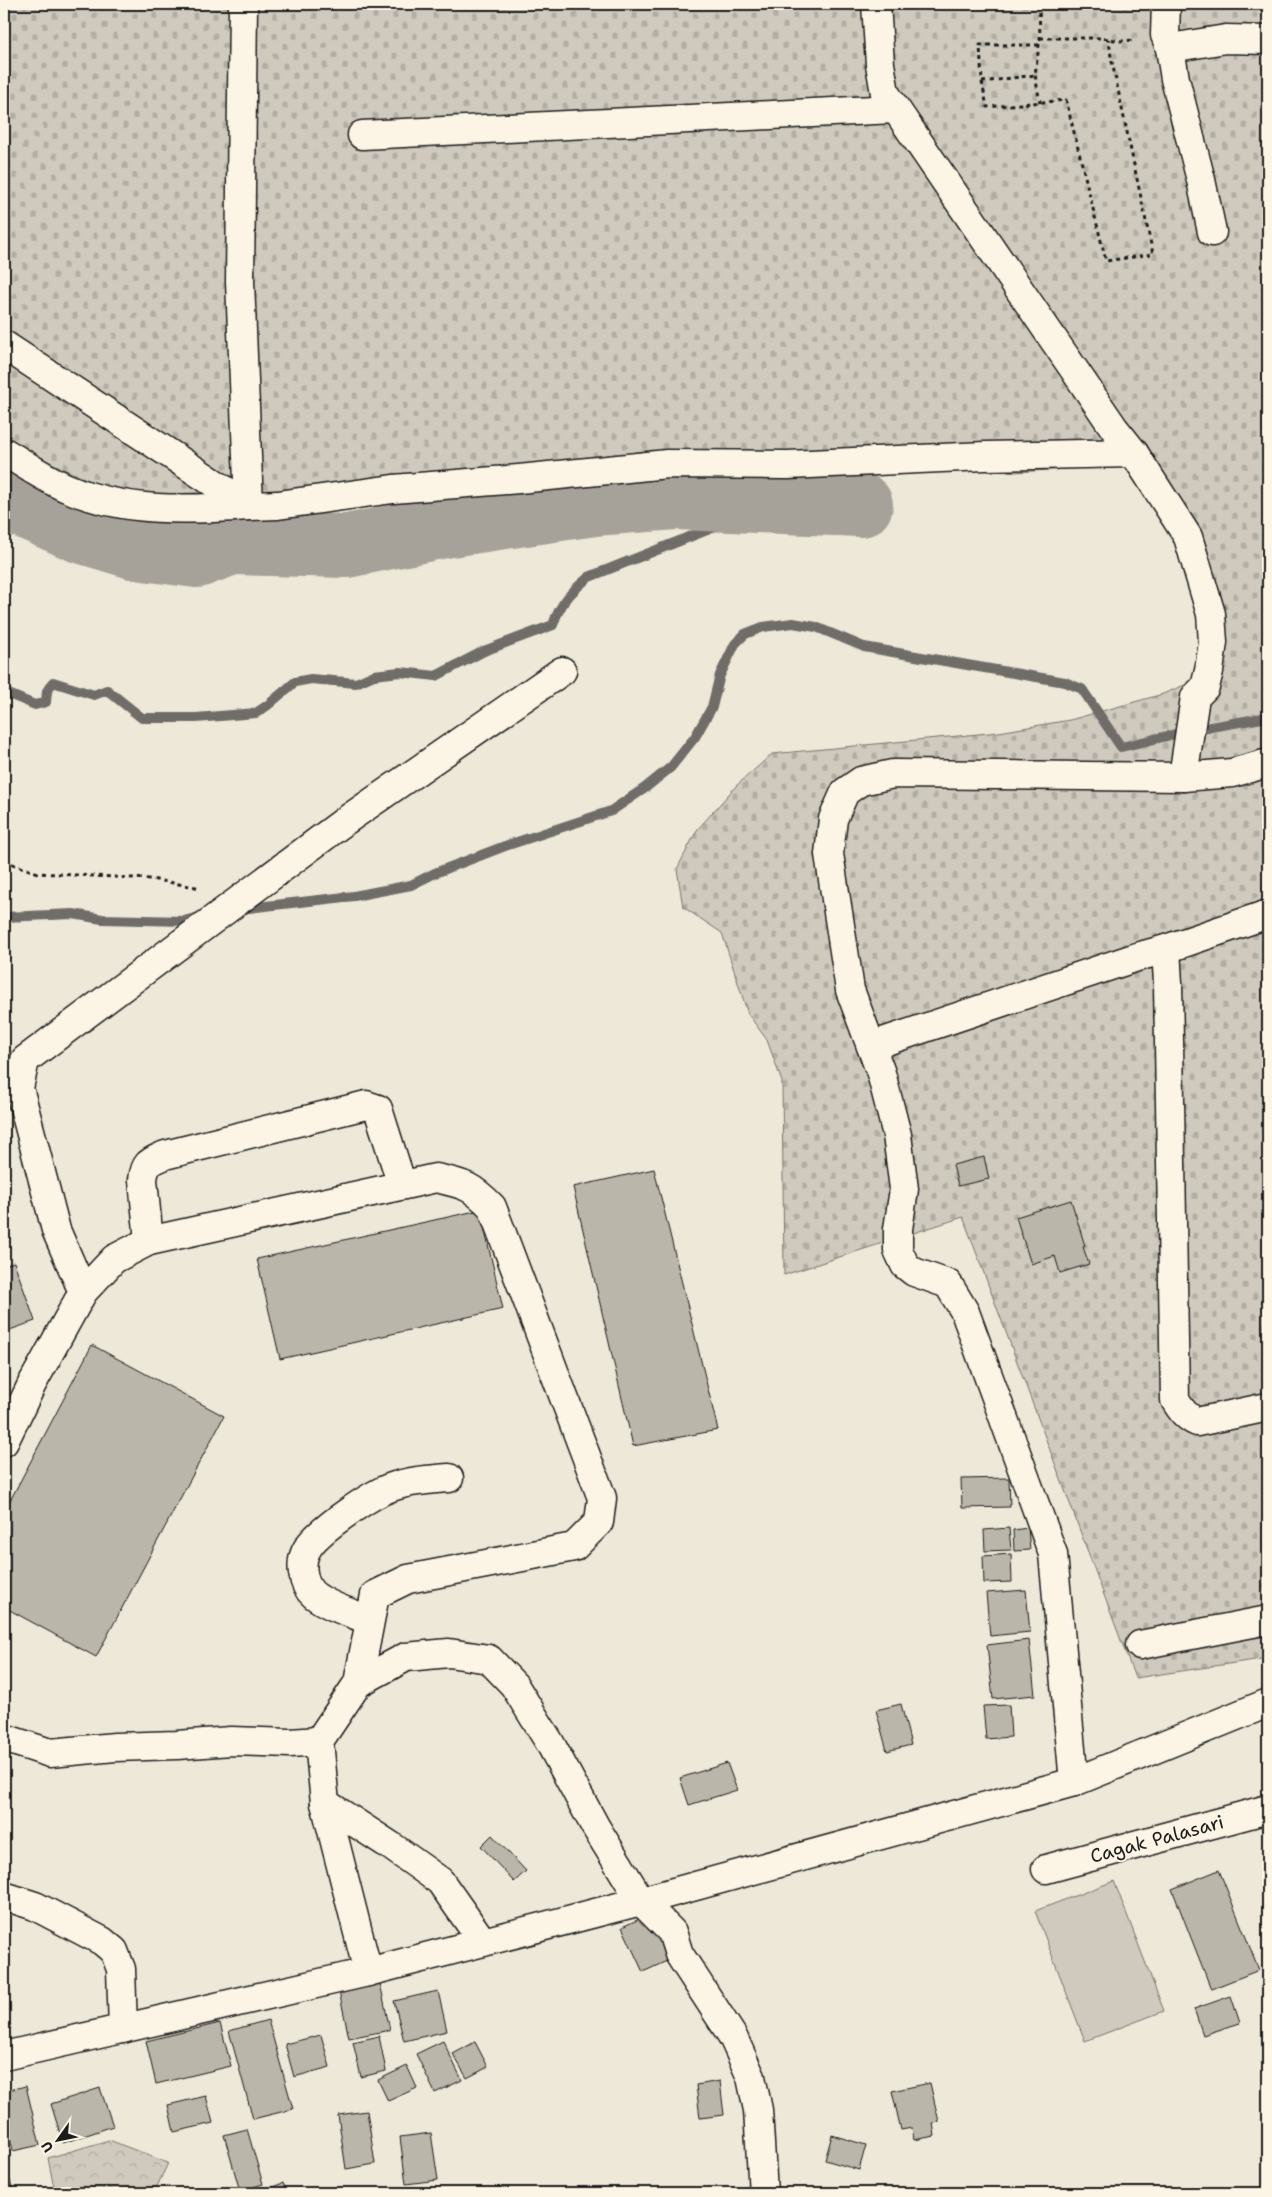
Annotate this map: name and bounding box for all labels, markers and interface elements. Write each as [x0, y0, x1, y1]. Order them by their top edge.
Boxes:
street label: Cagak Palasari [1087, 1809, 1227, 1869]
north arrow [32, 2114, 82, 2164]
text: U [37, 2138, 57, 2156]

